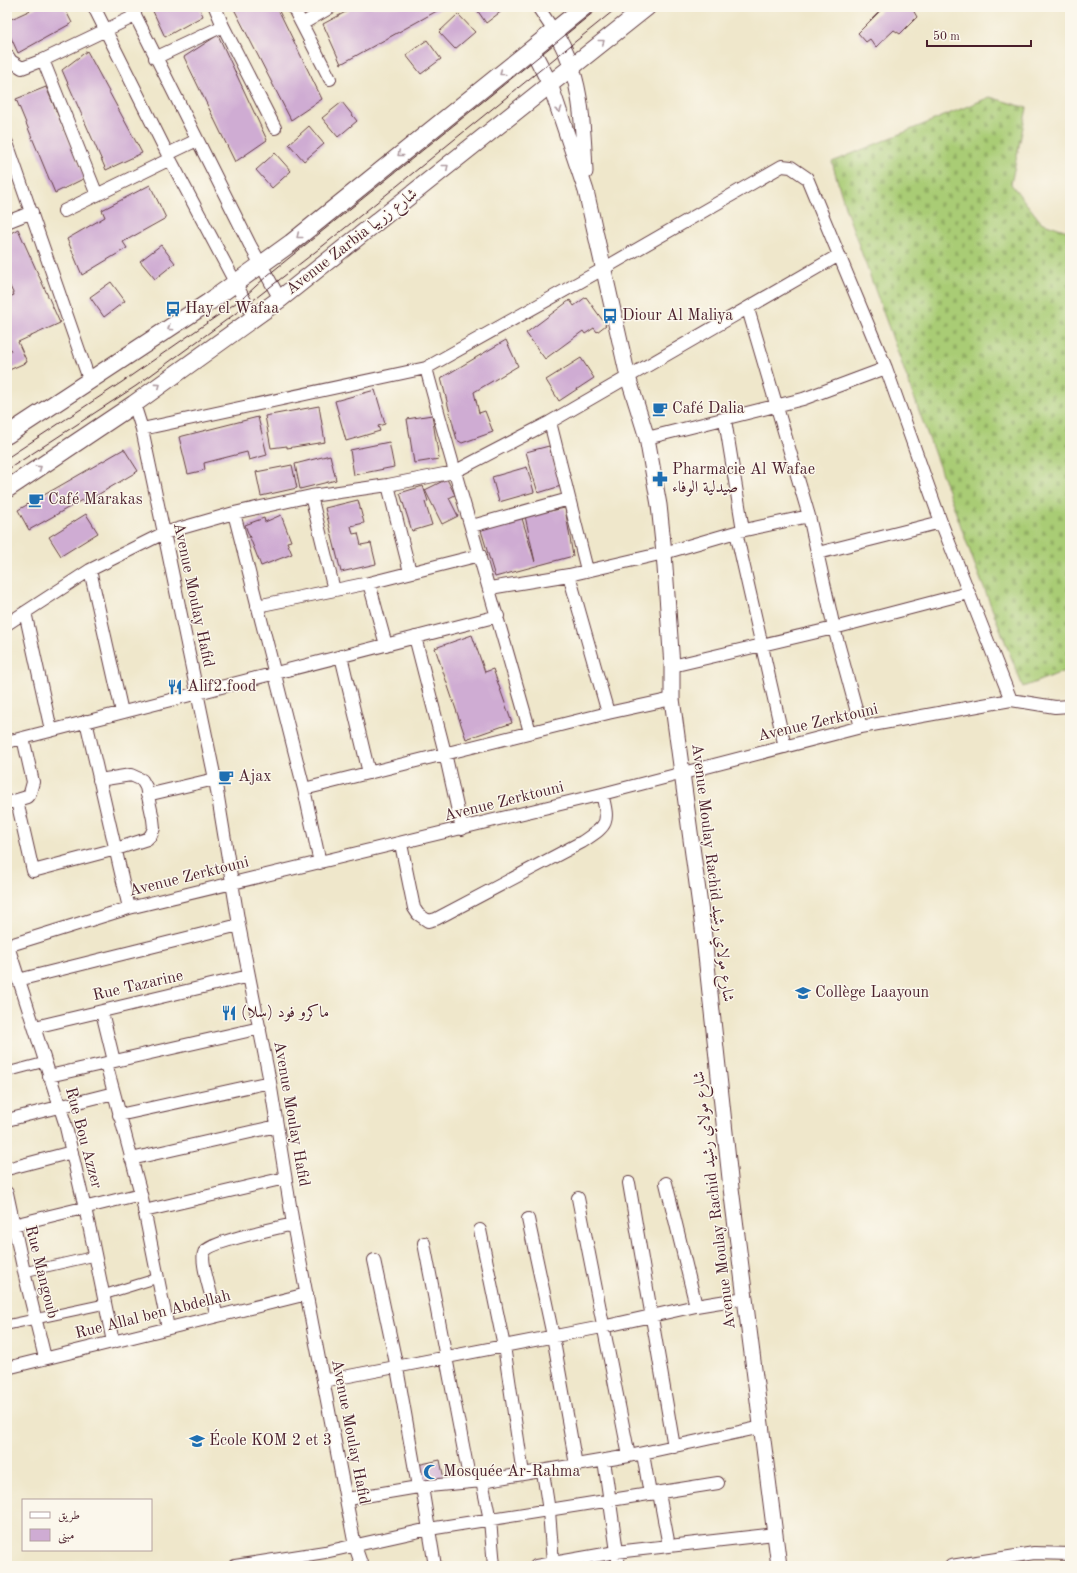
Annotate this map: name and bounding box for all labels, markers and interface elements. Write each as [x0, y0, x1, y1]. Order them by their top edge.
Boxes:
scale bar [927, 22, 1031, 48]
text: 50 m [933, 30, 960, 43]
one-way arrow [598, 40, 605, 47]
one-way arrow [499, 68, 506, 75]
one-way arrow [554, 106, 562, 113]
one-way arrow [398, 150, 405, 157]
one-way arrow [441, 165, 448, 172]
street label: Avenue Zarbia شارع زربيا [283, 186, 423, 301]
one-way arrow [297, 232, 304, 239]
bus stop icon: Hay el Wafaa [164, 300, 182, 318]
place label: Hay el Wafaa [185, 301, 279, 317]
bus stop icon: Diour Al Maliya [601, 307, 619, 325]
place label: Diour Al Maliya [622, 308, 733, 324]
one-way arrow [168, 323, 175, 330]
one-way arrow [154, 384, 161, 391]
cafe icon: Café Dalia [651, 400, 669, 418]
place label: Café Dalia [672, 401, 745, 417]
place label: Pharmacie Al Wafae صيدلية الوفاء [672, 462, 815, 497]
one-way arrow [35, 466, 42, 473]
pharmacy icon: Pharmacie Al Wafae صيدلية الوفاء [651, 470, 669, 488]
cafe icon: Café Marakas [27, 491, 45, 509]
place label: Café Marakas [48, 492, 143, 508]
street label: Avenue Moulay Hafid [170, 521, 216, 669]
restaurant icon: Alif2.food [166, 678, 184, 696]
place label: Alif2.food [187, 679, 256, 695]
street label: Avenue Zerktouni [756, 701, 880, 745]
street label: Avenue Moulay Rachid شارع مولاي رشيد [684, 743, 736, 1004]
cafe icon: Ajax [217, 768, 235, 786]
place label: Ajax [238, 769, 272, 785]
street label: Avenue Zerktouni [442, 779, 566, 825]
street label: Avenue Zerktouni [127, 854, 251, 900]
street label: Rue Tazarine [91, 968, 185, 1004]
school or university icon: Collège Laayoun [794, 984, 812, 1002]
place label: Collège Laayoun [815, 985, 930, 1001]
place label: ماكرو فود (سلا) [241, 1003, 329, 1022]
restaurant icon: ماكرو فود (سلا) [220, 1004, 238, 1022]
street label: Avenue Moulay Hafid [270, 1040, 312, 1188]
street label: Avenue Moulay Rachid شارع مولاي رشيد [691, 1069, 743, 1330]
street label: Rue Bou Azzer [62, 1086, 104, 1191]
street label: Rue Mangoub [22, 1224, 60, 1320]
street label: Rue Allal ben Abdellah [74, 1288, 233, 1342]
street label: Avenue Moulay Hafid [328, 1358, 372, 1506]
place label: École KOM 2 et 3 [209, 1429, 332, 1449]
school or university icon: École KOM 2 et 3 [188, 1432, 206, 1450]
mosque icon: Mosquée Ar-Rahma [422, 1463, 440, 1481]
place label: Mosquée Ar-Rahma [443, 1464, 581, 1480]
legend [22, 1499, 152, 1551]
text: طريق [58, 1510, 80, 1523]
text: مبنى [58, 1530, 74, 1544]

